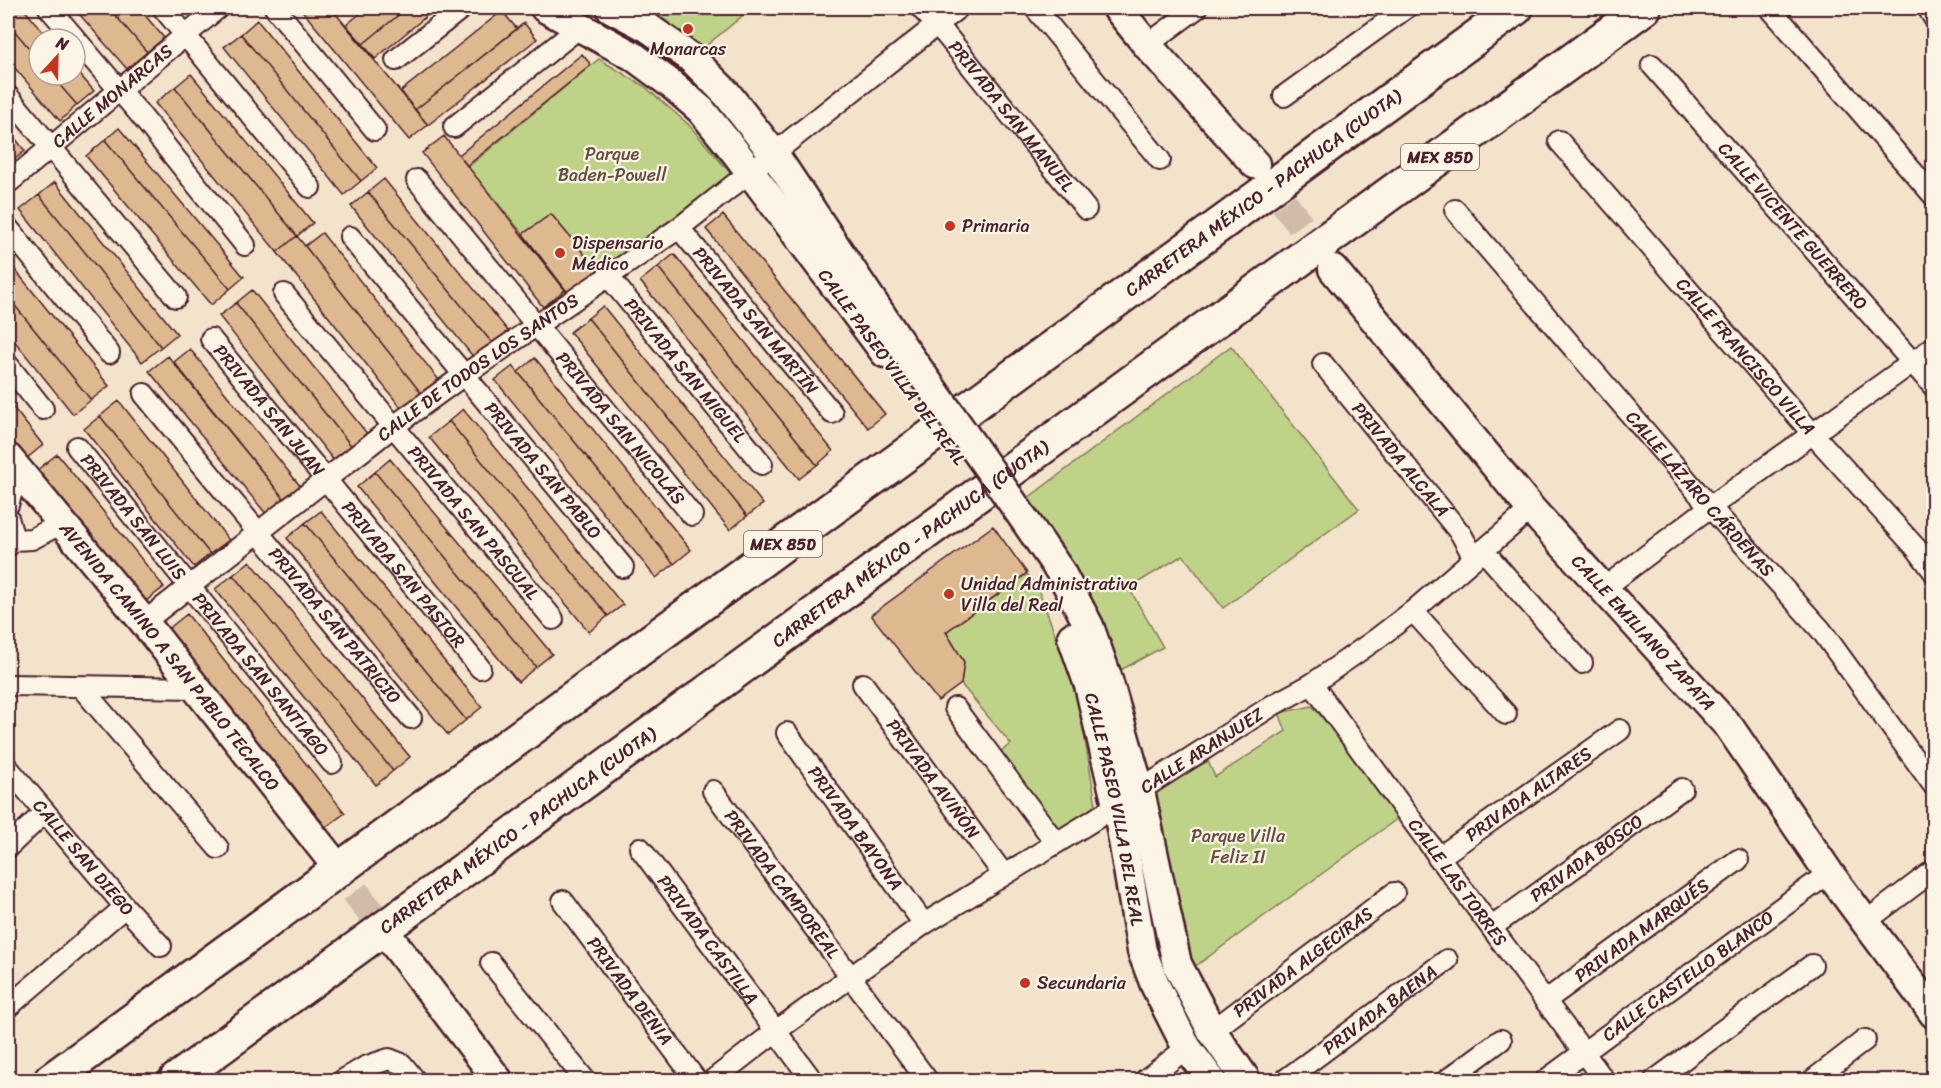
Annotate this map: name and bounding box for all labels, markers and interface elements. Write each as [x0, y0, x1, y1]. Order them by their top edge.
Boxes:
marker: Monarcas [681, 22, 695, 36]
north arrow [27, 27, 87, 87]
place label: Monarcas [650, 33, 727, 65]
street label: PRIVADA SAN MANUEL [940, 33, 1083, 200]
street label: CALLE MONARCAS [49, 39, 177, 151]
street label: CARRETERA MÉXICO - PACHUCA (CUOTA) [1118, 80, 1410, 305]
street label: CALLE VICENTE GUERRERO [1710, 134, 1876, 318]
park label: Parque Baden-Powell [558, 138, 667, 191]
road number: MEX 85D [1401, 144, 1479, 170]
place label: Primaria [962, 210, 1030, 242]
marker: Primaria [943, 219, 957, 233]
place label: Dispensario Médico [572, 227, 663, 280]
street label: PRIVADA SAN MARTÍN [684, 239, 827, 402]
marker: Dispensario Médico [553, 246, 567, 260]
street label: CALLE PASEO VILLA DEL REAL [809, 262, 975, 473]
street label: CALLE FRANCISCO VILLA [1668, 270, 1824, 443]
street label: CALLE DE TODOS LOS SANTOS [370, 285, 586, 450]
street label: PRIVADA SAN MIGUEL [616, 291, 755, 451]
street label: PRIVADA SAN JUAN [205, 337, 334, 484]
street label: PRIVADA SAN NICOLÁS [548, 344, 694, 512]
street label: PRIVADA SAN PABLO [476, 394, 610, 547]
street label: PRIVADA ALCALÁ [1344, 395, 1459, 526]
street label: CALLE LÁZARO CÁRDENAS [1617, 403, 1783, 585]
street label: CARRETERA MÉXICO - PACHUCA (CUOTA) [765, 431, 1057, 656]
street label: PRIVADA SAN PASCUAL [399, 438, 548, 608]
street label: PRIVADA SAN LUIS [72, 446, 195, 588]
street label: PRIVADA SAN PASTOR [333, 493, 474, 655]
street label: AVENIDA CAMINO A SAN PABLO TECALCO [50, 514, 288, 799]
road number: MEX 85D [744, 531, 822, 557]
street label: PRIVADA SAN PATRICIO [260, 540, 409, 711]
street label: CALLE EMILIANO ZAPATA [1563, 547, 1723, 718]
place label: Unidad Administrativa Villa del Real [961, 568, 1138, 621]
street label: PRIVADA SAN SANTIAGO [184, 585, 337, 764]
marker: Unidad Administrativa Villa del Real [942, 587, 956, 601]
street label: CALLE PASEO VILLA DEL REAL [1075, 690, 1154, 929]
street label: CALLE ARANJUEZ [1133, 699, 1271, 803]
street label: PRIVADA AVIÑÓN [878, 712, 989, 846]
street label: CARRETERA MÉXICO - PACHUCA (CUOTA) [372, 717, 664, 943]
street label: PRIVADA ALTARES [1458, 738, 1599, 850]
street label: PRIVADA BAYONA [799, 759, 911, 897]
street label: CALLE SAN DIEGO [24, 792, 142, 924]
street label: PRIVADA CAMPOREAL [716, 802, 849, 967]
street label: PRIVADA BOSCO [1523, 806, 1650, 911]
street label: CALLE LAS TORRES [1399, 811, 1516, 954]
park label: Parque Villa Feliz II [1191, 820, 1286, 873]
street label: PRIVADA CASTILLA [649, 868, 767, 1011]
street label: PRIVADA MARQUÉS [1567, 870, 1716, 991]
street label: PRIVADA ALGECIRAS [1226, 898, 1380, 1026]
street label: CALLE CASTELLO BLANCO [1595, 902, 1781, 1050]
street label: PRIVADA DENIA [578, 929, 681, 1052]
street label: PRIVADA BAENA [1316, 956, 1444, 1063]
place label: Secundaria [1037, 967, 1127, 999]
marker: Secundaria [1018, 976, 1032, 990]

